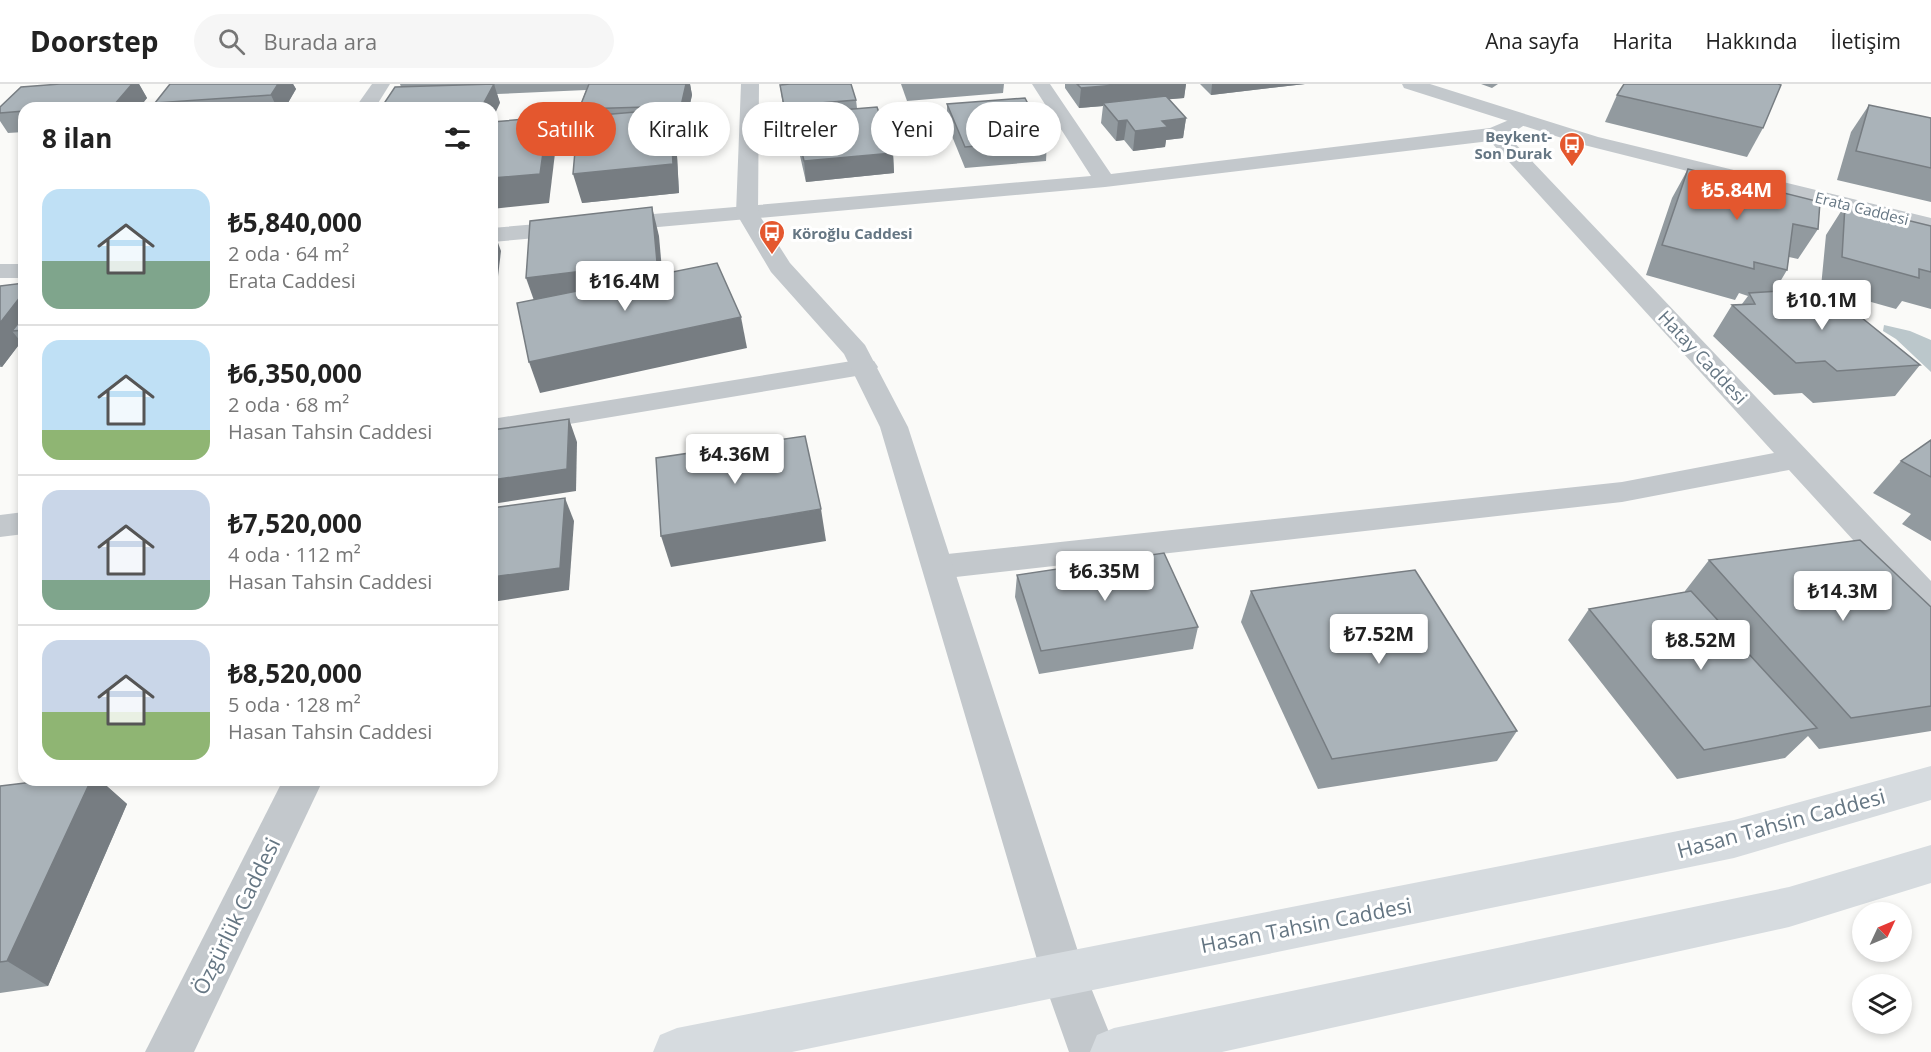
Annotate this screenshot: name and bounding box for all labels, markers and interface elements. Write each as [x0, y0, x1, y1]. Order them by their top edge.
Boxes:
search box [194, 14, 614, 68]
text: Doorstep [30, 22, 158, 60]
icon: search [215, 25, 248, 58]
text: Burada ara [263, 26, 377, 56]
text: Ana sayfa [1485, 27, 1579, 55]
text: Harita [1612, 27, 1673, 55]
text: Hakkında [1706, 27, 1798, 55]
text: İletişim [1831, 27, 1901, 55]
chip: Satılık [516, 102, 616, 156]
chip: Kiralık [628, 102, 730, 156]
chip: Filtreler [742, 102, 859, 156]
chip: Yeni [871, 102, 954, 156]
chip: Daire [966, 102, 1061, 156]
text: 8 ilan [42, 120, 112, 156]
icon: filters [441, 122, 474, 155]
place label: Beykent- Son Durak [1475, 126, 1553, 163]
bus stop icon: Beykent- Son Durak [1557, 130, 1587, 168]
pin: ₺5.84M [1688, 170, 1786, 221]
text: ₺5.84M [1702, 176, 1772, 203]
street label: Erata Caddesi [1813, 187, 1911, 229]
text: ₺5,840,000 [228, 204, 362, 240]
icon: home [90, 213, 162, 285]
bus stop icon: Köroğlu Caddesi [757, 218, 787, 256]
place label: Köroğlu Caddesi [792, 223, 913, 243]
text: 2 oda · 64 m² [228, 240, 349, 267]
pin: ₺16.4M [576, 261, 674, 312]
text: Erata Caddesi [228, 267, 356, 294]
text: ₺16.4M [590, 267, 660, 294]
pin: ₺10.1M [1773, 280, 1871, 331]
text: ₺10.1M [1787, 286, 1857, 313]
street label: Hatay Caddesi [1653, 305, 1753, 409]
text: ₺6,350,000 [228, 355, 362, 391]
icon: home [90, 364, 162, 436]
text: 2 oda · 68 m² [228, 391, 349, 418]
text: Hasan Tahsin Caddesi [228, 418, 432, 445]
pin: ₺4.36M [686, 434, 784, 485]
text: ₺4.36M [700, 440, 770, 467]
text: ₺7,520,000 [228, 505, 362, 541]
icon: home [90, 514, 162, 586]
text: 4 oda · 112 m² [228, 541, 361, 568]
pin: ₺6.35M [1056, 551, 1154, 602]
text: ₺6.35M [1070, 557, 1140, 584]
text: Hasan Tahsin Caddesi [228, 568, 432, 595]
pin: ₺14.3M [1794, 571, 1892, 622]
text: ₺14.3M [1808, 577, 1878, 604]
pin: ₺7.52M [1330, 614, 1428, 665]
text: ₺7.52M [1344, 620, 1414, 647]
pin: ₺8.52M [1652, 620, 1750, 671]
text: ₺8.52M [1666, 626, 1736, 653]
text: ₺8,520,000 [228, 655, 362, 691]
icon: home [90, 664, 162, 736]
text: 5 oda · 128 m² [228, 691, 361, 718]
text: Hasan Tahsin Caddesi [228, 718, 432, 745]
street label: Hasan Tahsin Caddesi [1674, 782, 1888, 864]
street label: Özgürlük Caddesi [186, 833, 286, 999]
street label: Hasan Tahsin Caddesi [1198, 891, 1414, 959]
north arrow [1852, 902, 1912, 962]
map controls [1852, 902, 1912, 1034]
button: layers [1852, 974, 1912, 1034]

